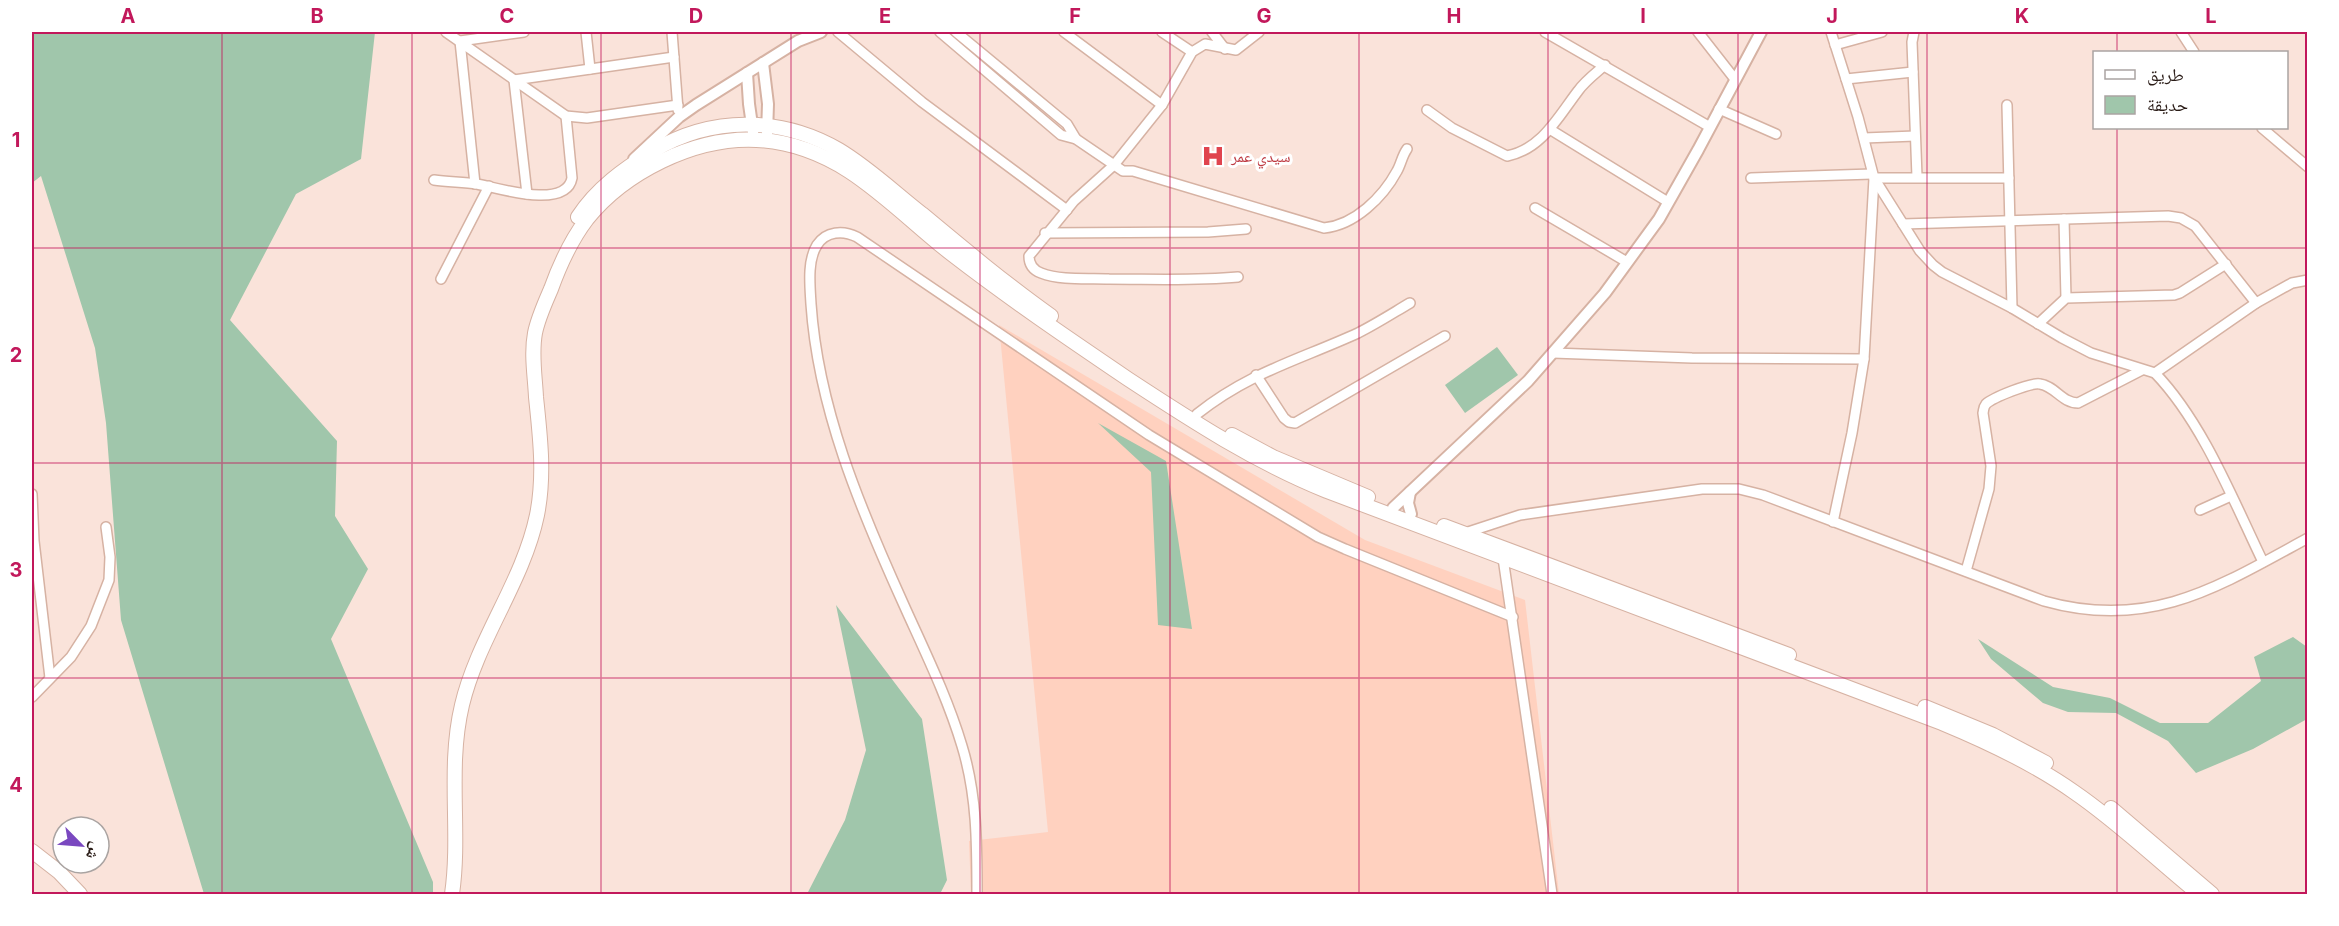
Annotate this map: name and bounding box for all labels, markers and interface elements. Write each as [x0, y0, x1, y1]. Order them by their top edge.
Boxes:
text: A [121, 4, 136, 28]
text: B [310, 4, 324, 28]
text: C [500, 4, 514, 28]
text: D [689, 4, 703, 28]
text: E [879, 4, 891, 28]
text: F [1069, 4, 1081, 28]
text: G [1256, 4, 1272, 28]
text: H [1447, 4, 1461, 28]
text: I [1640, 4, 1646, 28]
text: J [1826, 4, 1838, 28]
text: K [2015, 4, 2029, 28]
text: L [2205, 4, 2217, 28]
legend [2093, 51, 2288, 129]
text: طريق [2147, 64, 2184, 86]
text: حديقة [2147, 94, 2188, 115]
text: 1 [12, 128, 20, 152]
hospital icon: سيدي عمر [1200, 143, 1226, 169]
place label: سيدي عمر [1230, 146, 1290, 169]
text: 2 [10, 343, 22, 367]
text: 3 [10, 558, 22, 582]
text: 4 [9, 773, 23, 797]
north arrow [51, 815, 111, 875]
text: ش [82, 839, 107, 863]

